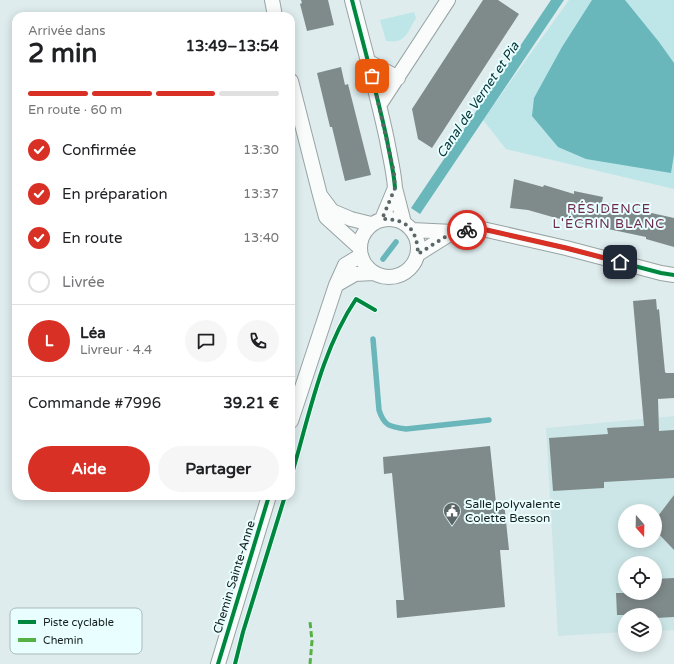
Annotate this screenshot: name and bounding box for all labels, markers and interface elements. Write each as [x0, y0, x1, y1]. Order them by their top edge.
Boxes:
text: Arrivée dans [28, 23, 105, 39]
text: 13:49–13:54 [186, 37, 279, 55]
text: 2 min [28, 38, 97, 69]
water label: Canal de Vernet et Pia [433, 38, 523, 161]
pin [355, 59, 389, 93]
icon: bag [361, 65, 383, 87]
text: En route · 60 m [28, 102, 122, 118]
icon: check [28, 139, 50, 161]
text: Confirmée [62, 141, 136, 159]
text: 13:30 [243, 142, 279, 158]
icon: check [28, 183, 50, 205]
text: En préparation [62, 185, 168, 203]
text: 13:37 [243, 186, 279, 202]
district label: RÉSIDENCE L'ÉCRIN BLANC [553, 201, 665, 232]
courier [447, 210, 487, 250]
icon: bike [456, 219, 478, 241]
icon: check [28, 227, 50, 249]
text: En route [62, 229, 122, 247]
text: 13:40 [243, 230, 279, 246]
pin [603, 245, 637, 279]
icon: home [609, 251, 631, 273]
text: Livrée [62, 273, 105, 291]
button: chat [185, 320, 227, 362]
button: phone [237, 320, 279, 362]
text: Léa [80, 324, 106, 342]
text: L [45, 332, 53, 350]
text: Livreur · 4.4 [80, 342, 152, 358]
text: Commande #7996 [28, 394, 161, 412]
text: 39.21 € [223, 394, 279, 412]
button: Aide [28, 446, 150, 492]
button: Partager [158, 446, 279, 492]
place label: Salle polyvalente Colette Besson [465, 497, 561, 525]
public building icon: Salle polyvalente Colette Besson [442, 501, 462, 526]
north arrow [618, 504, 662, 548]
map controls [618, 504, 662, 652]
street label: Chemin Sainte-Anne [210, 519, 258, 635]
button: locate [618, 556, 662, 600]
legend [10, 608, 142, 654]
button: layers [618, 608, 662, 652]
text: Piste cyclable [43, 616, 114, 629]
text: Chemin [43, 634, 83, 647]

